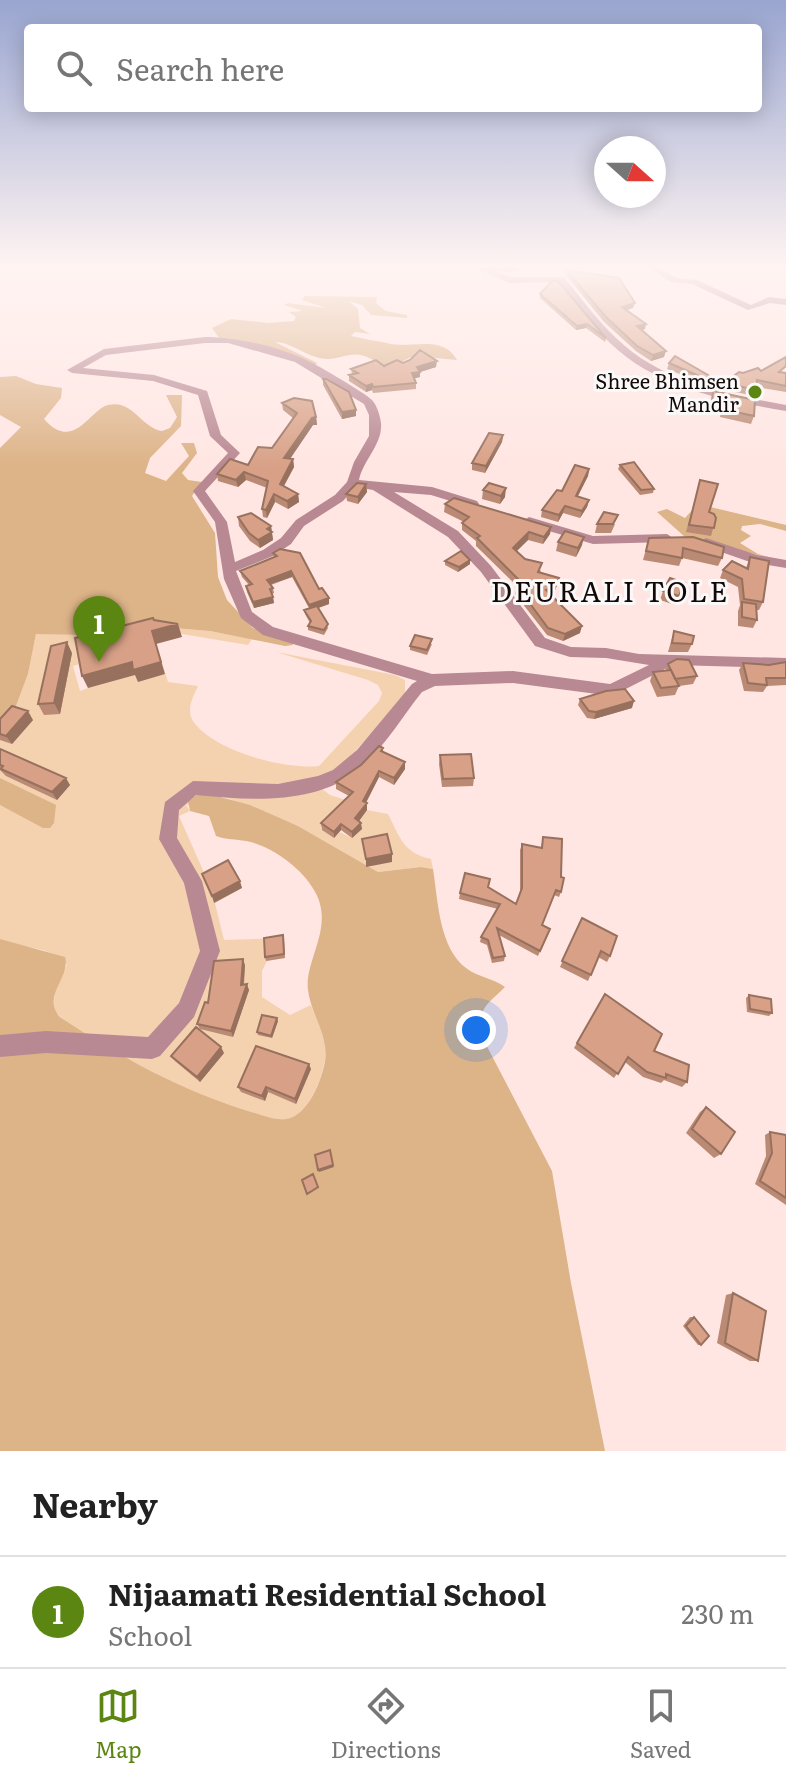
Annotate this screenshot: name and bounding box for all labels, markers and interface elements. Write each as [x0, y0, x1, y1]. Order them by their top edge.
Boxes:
search box [24, 24, 762, 112]
icon: search [52, 46, 96, 90]
text: Search here [116, 46, 284, 90]
north arrow [594, 136, 666, 208]
place label: Shree Bhimsen Mandir [595, 365, 740, 418]
marker: Shree Bhimsen Mandir [746, 383, 764, 401]
district label: DEURALI TOLE [491, 569, 729, 611]
pin: 1 [73, 596, 125, 662]
your location [456, 1010, 496, 1050]
text: Nearby [32, 1478, 158, 1528]
text: Nijaamati Residential School [108, 1571, 546, 1615]
text: 1 [53, 1593, 63, 1632]
text: 230 m [681, 1593, 754, 1632]
text: School [108, 1615, 192, 1654]
tab: Map [95, 1684, 142, 1765]
tab: Directions [331, 1684, 441, 1765]
tab: Saved [630, 1684, 691, 1765]

